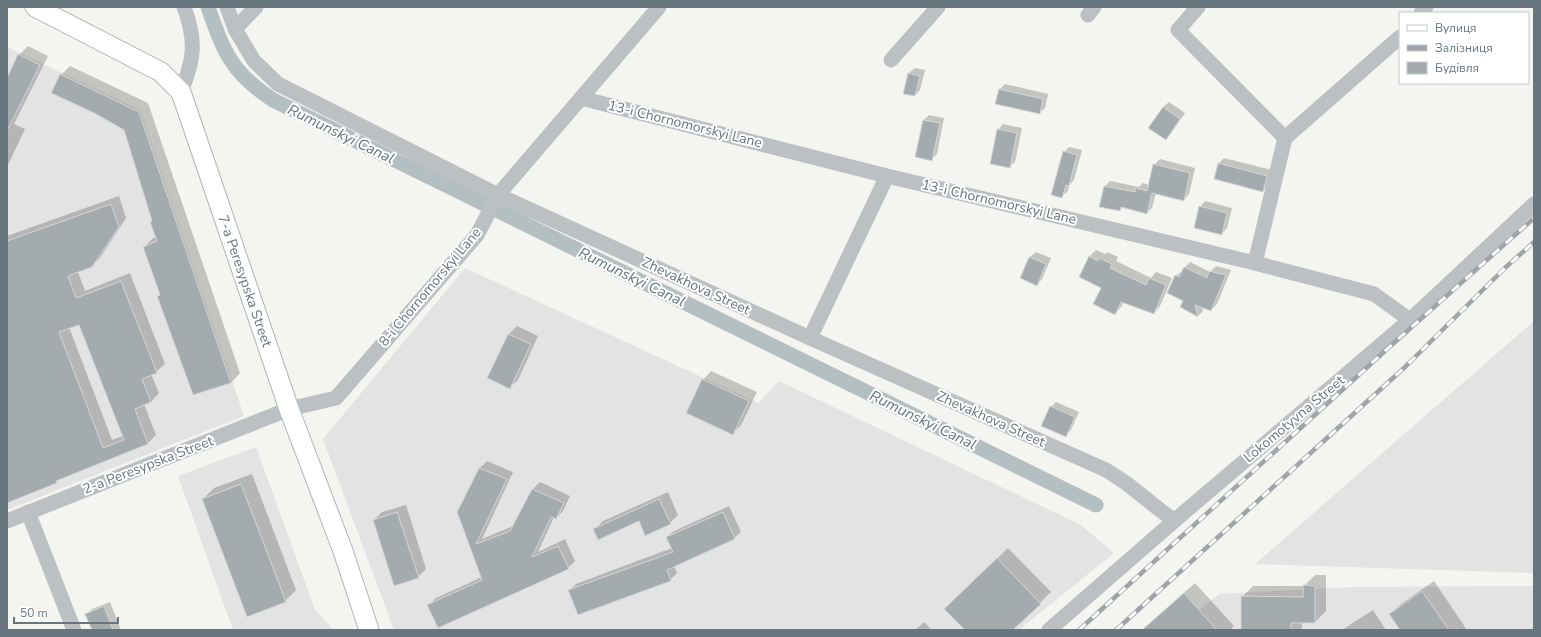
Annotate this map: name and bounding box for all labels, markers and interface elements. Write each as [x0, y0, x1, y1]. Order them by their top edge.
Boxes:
legend [1399, 12, 1529, 84]
text: Вулиця [1435, 20, 1477, 36]
text: Залізниця [1435, 40, 1493, 56]
text: Будівля [1435, 60, 1479, 76]
street label: 13-i Chornomorskyi Lane [606, 96, 764, 152]
water label: Rumunskyi Canal [284, 99, 398, 169]
street label: 13-i Chornomorskyi Lane [920, 175, 1078, 229]
street label: 7-a Peresypska Street [213, 212, 277, 350]
street label: 8-i Chornomorskyi Lane [375, 224, 485, 350]
water label: Rumunskyi Canal [575, 242, 689, 312]
street label: Zhevakhova Street [639, 253, 753, 319]
street label: Lokomotyvna Street [1239, 371, 1349, 467]
water label: Rumunskyi Canal [866, 385, 980, 455]
street label: Zhevakhova Street [934, 387, 1048, 452]
street label: 2-a Peresypska Street [80, 431, 216, 499]
scale bar [14, 599, 118, 625]
text: 50 m [20, 605, 48, 621]

